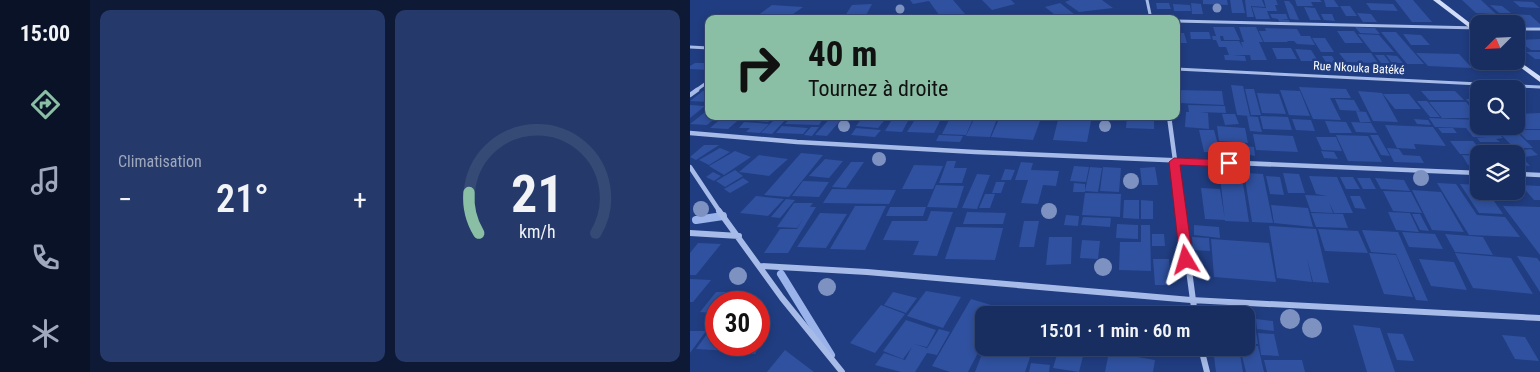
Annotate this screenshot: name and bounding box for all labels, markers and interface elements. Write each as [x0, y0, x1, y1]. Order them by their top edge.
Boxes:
north arrow [1470, 15, 1525, 70]
map controls [1470, 15, 1525, 200]
text: 15:00 [20, 21, 70, 46]
text: 40 m [808, 34, 877, 75]
icon: right [725, 35, 790, 100]
street label: Rue Nkouka Batéké [1313, 59, 1405, 77]
text: Tournez à droite [808, 76, 948, 101]
button: search [1470, 80, 1525, 135]
icon: directions [28, 87, 63, 122]
pin [1208, 142, 1250, 184]
button: layers [1470, 145, 1525, 200]
icon: arrive [1215, 149, 1243, 177]
text: Climatisation [118, 152, 202, 171]
icon: music [28, 163, 63, 198]
text: 21 [511, 164, 564, 225]
text: 21° [216, 177, 269, 221]
text: − [118, 183, 132, 216]
text: + [353, 183, 367, 216]
text: km/h [519, 221, 556, 242]
position arrow [1159, 233, 1211, 285]
icon: phone [28, 240, 63, 275]
speed limit sign: 30 [705, 291, 770, 356]
icon: climate [28, 316, 63, 351]
text: 15:01 · 1 min · 60 m [1040, 319, 1190, 342]

